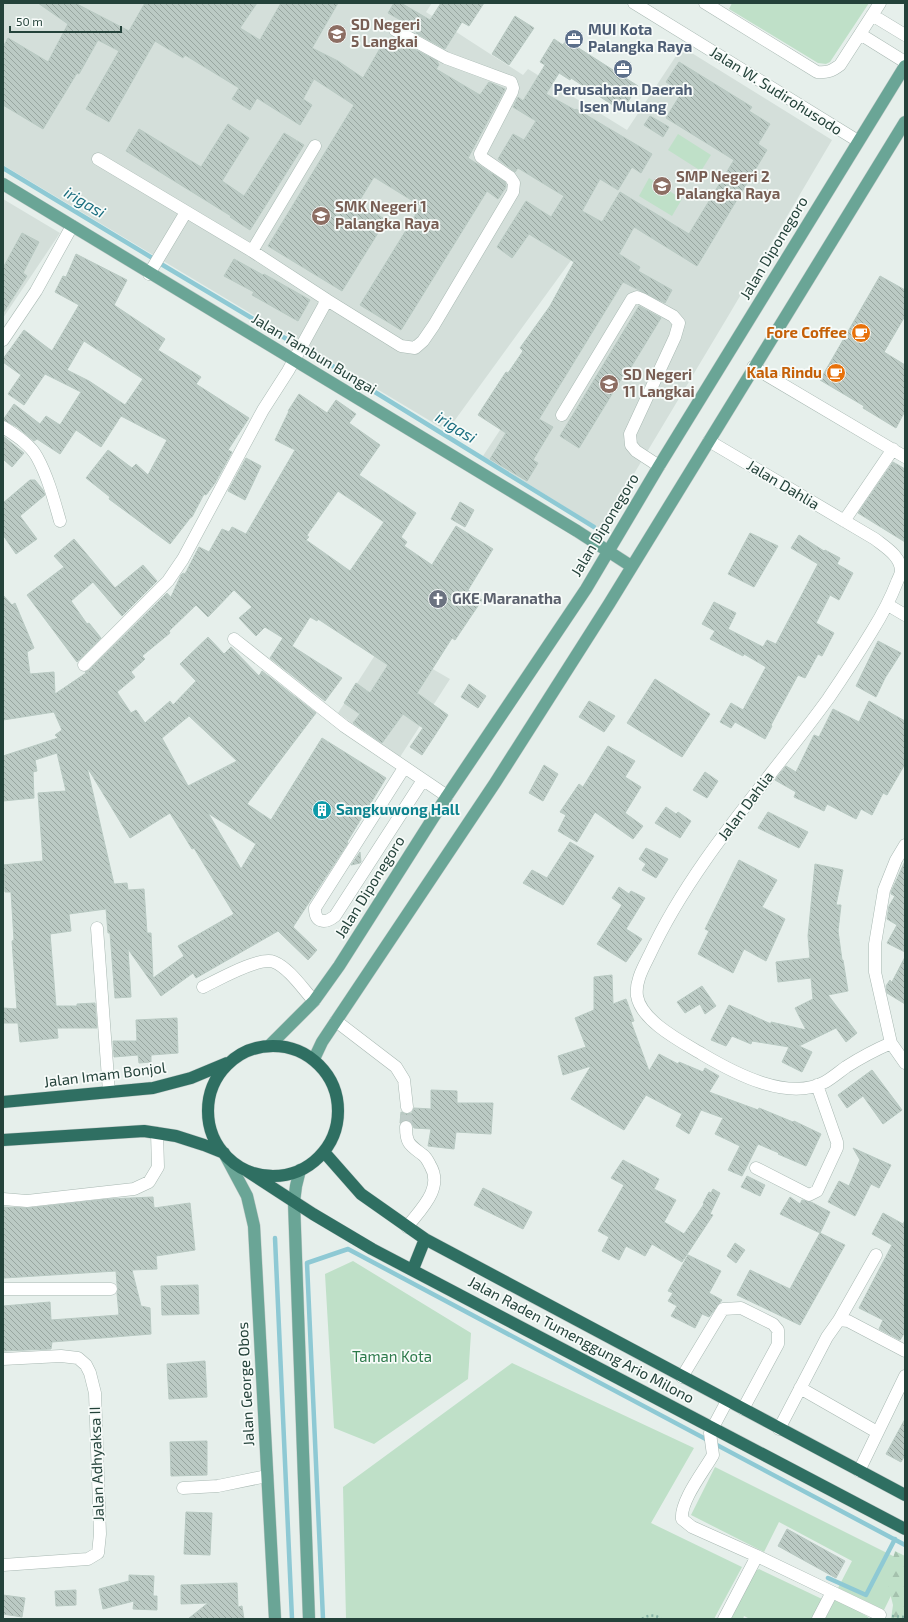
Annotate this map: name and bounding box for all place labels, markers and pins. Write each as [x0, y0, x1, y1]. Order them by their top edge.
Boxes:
place label: SD Negeri 5 Langkai [351, 15, 420, 50]
place label: MUI Kota Palangka Raya [588, 20, 692, 56]
school or university icon: SD Negeri 5 Langkai [326, 23, 348, 45]
office icon: MUI Kota Palangka Raya [563, 28, 585, 50]
office icon: Perusahaan Daerah Isen Mulang [612, 58, 634, 80]
place label: Perusahaan Daerah Isen Mulang [553, 80, 693, 115]
place label: SMP Negeri 2 Palangka Raya [676, 167, 780, 203]
school or university icon: SMP Negeri 2 Palangka Raya [651, 175, 673, 197]
place label: SMK Negeri 1 Palangka Raya [335, 197, 439, 233]
school or university icon: SMK Negeri 1 Palangka Raya [310, 205, 332, 227]
cafe icon: Fore Coffee [850, 322, 872, 344]
place label: Fore Coffee [766, 323, 847, 341]
cafe icon: Kala Rindu [825, 362, 847, 384]
place label: Kala Rindu [747, 363, 822, 381]
place label: SD Negeri 11 Langkai [623, 365, 695, 400]
school or university icon: SD Negeri 11 Langkai [598, 373, 620, 395]
church icon: GKE Maranatha [427, 588, 449, 610]
place label: GKE Maranatha [452, 589, 561, 607]
building icon: Sangkuwong Hall [311, 799, 333, 821]
place label: Sangkuwong Hall [336, 800, 460, 818]

